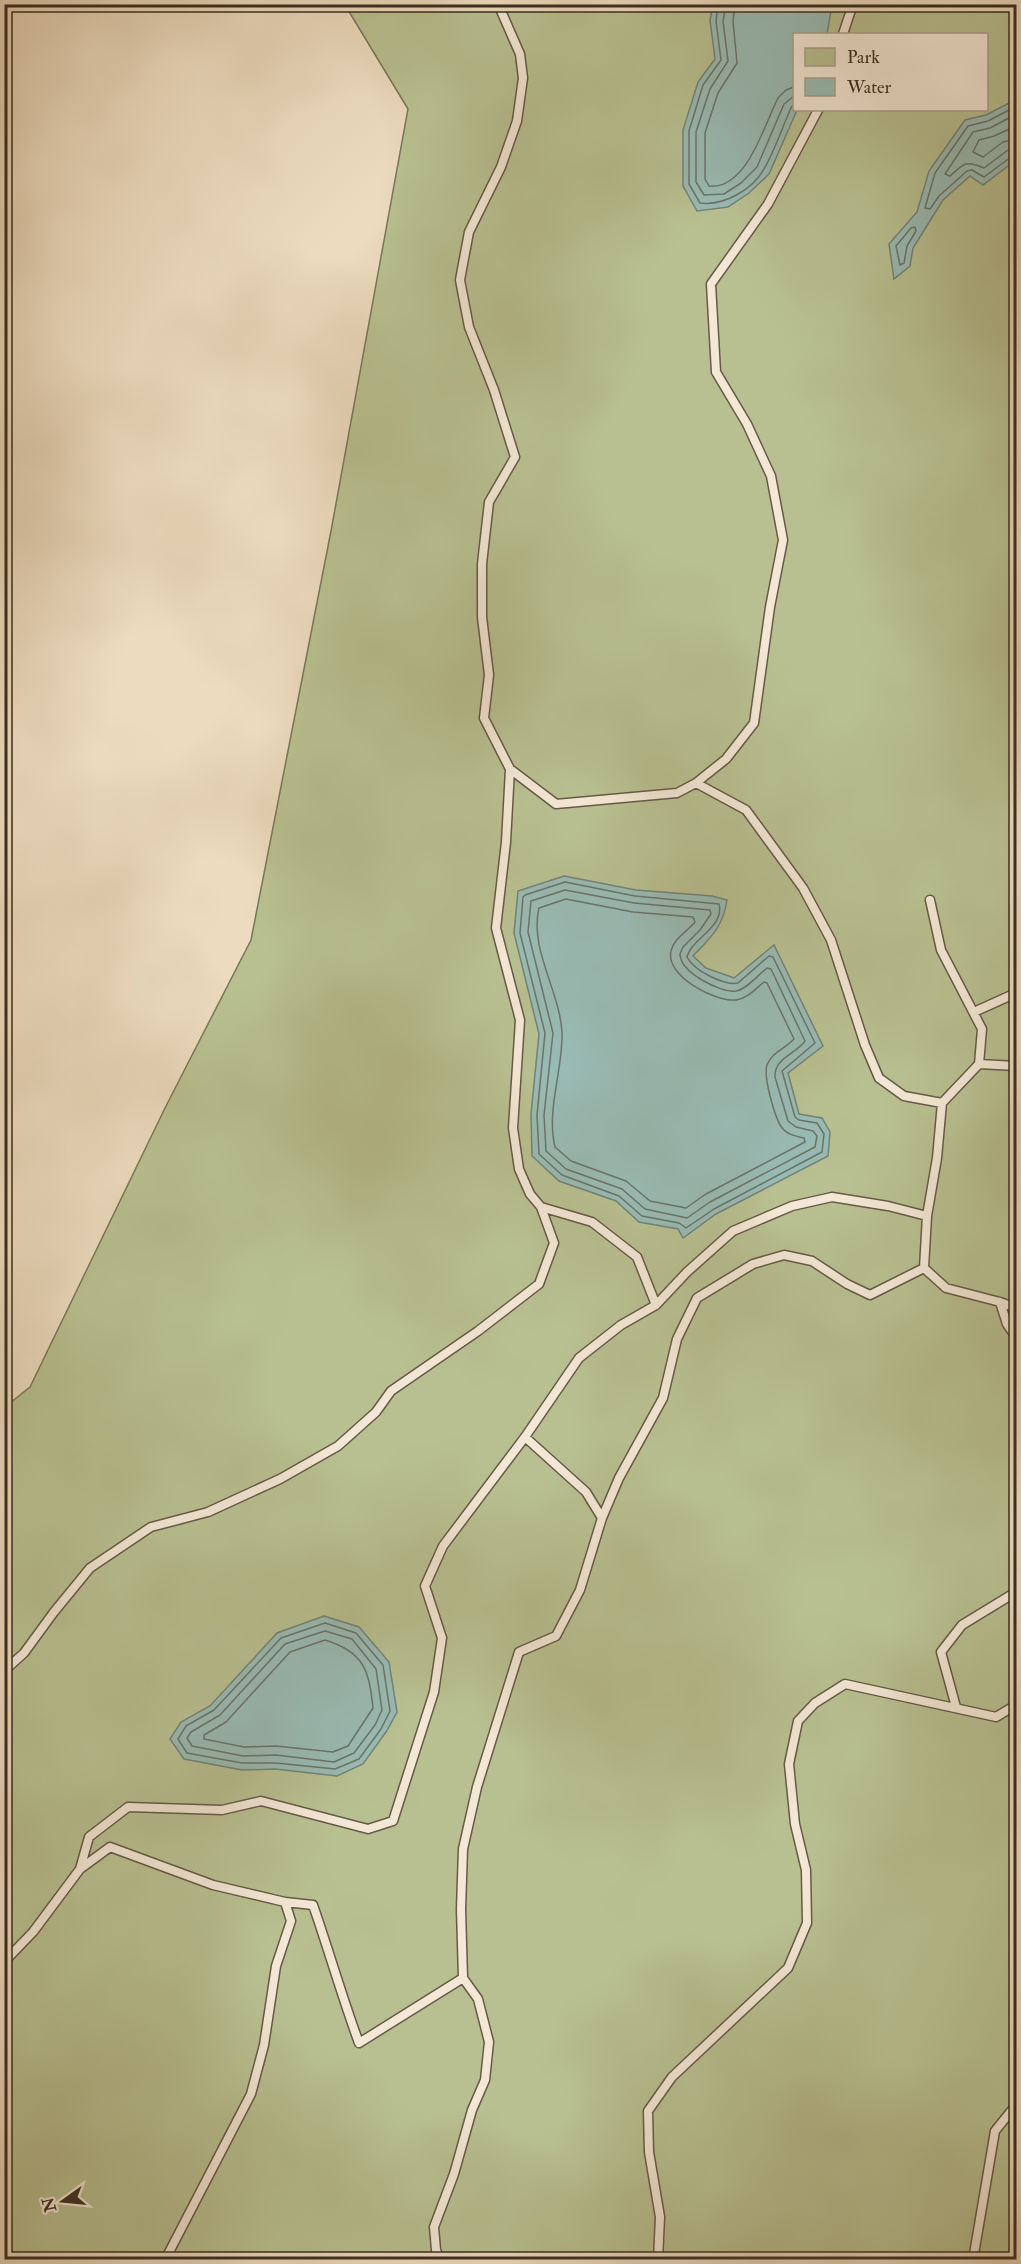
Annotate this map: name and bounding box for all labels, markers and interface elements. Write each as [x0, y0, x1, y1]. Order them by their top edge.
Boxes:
legend [793, 33, 988, 111]
text: Park [847, 46, 880, 69]
text: Water [846, 76, 891, 99]
north arrow [33, 2171, 93, 2231]
text: N [38, 2194, 61, 2215]

